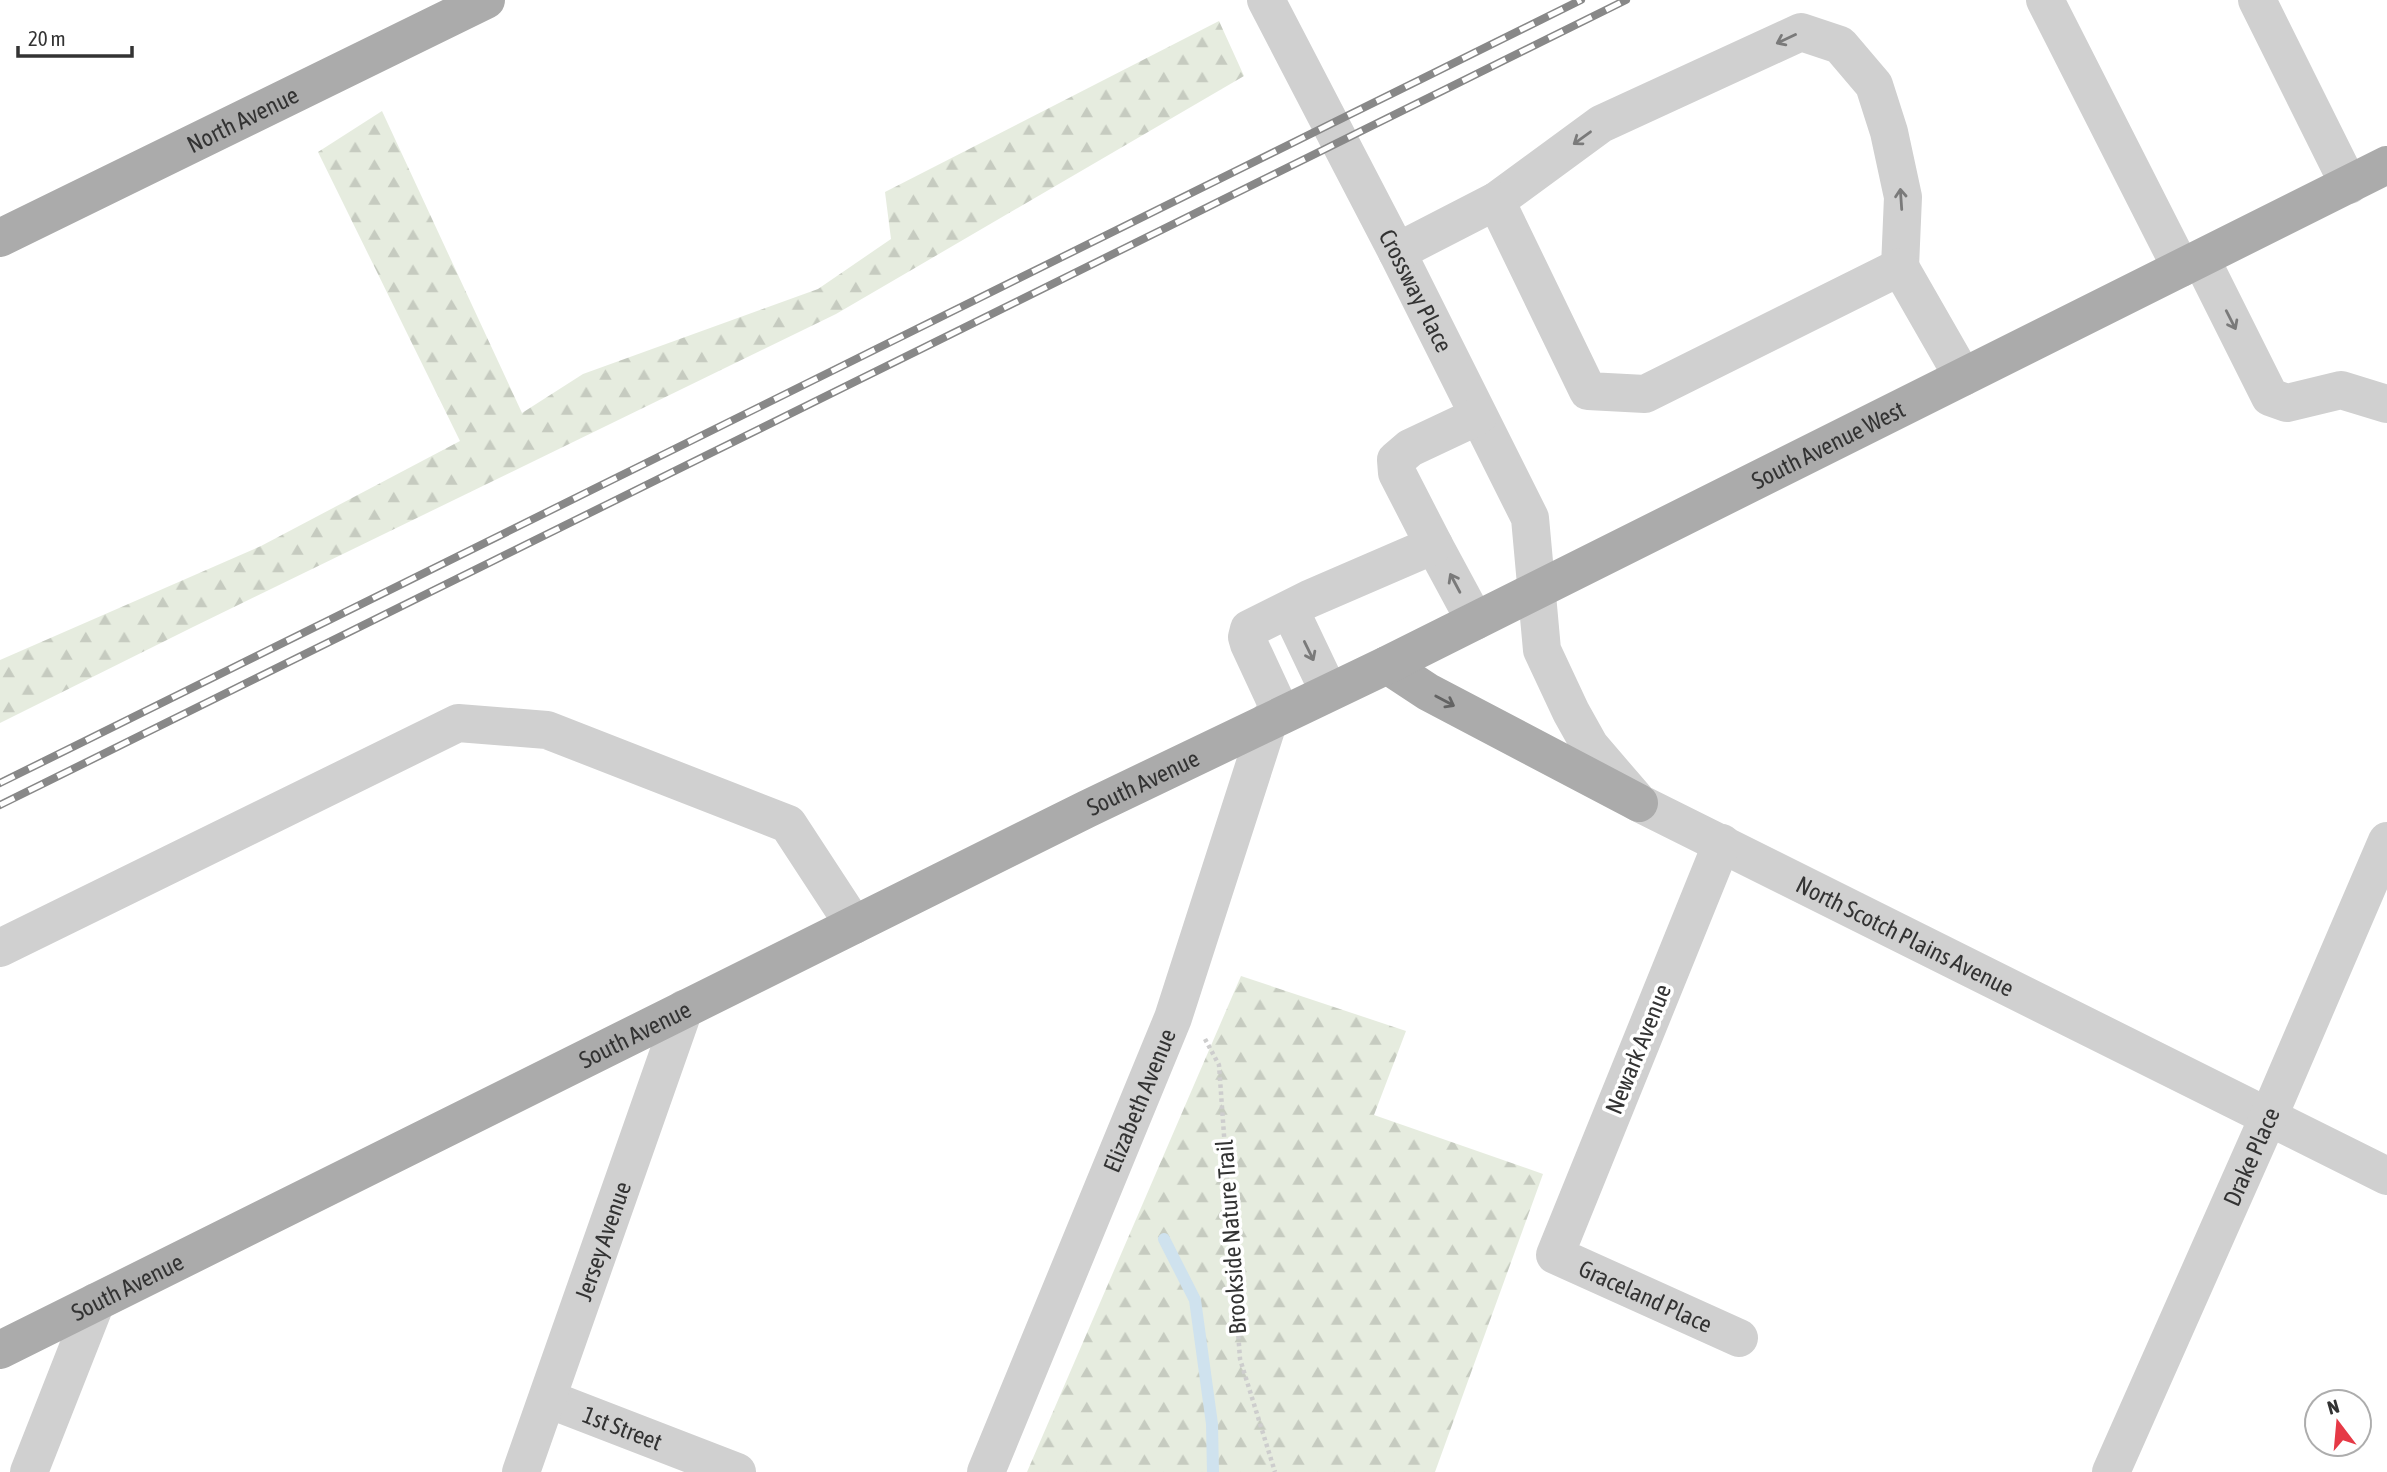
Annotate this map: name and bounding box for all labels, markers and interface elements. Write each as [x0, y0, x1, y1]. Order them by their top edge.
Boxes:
scale bar [18, 14, 131, 58]
text: 20 m [28, 26, 66, 50]
one-way arrow [1776, 33, 1797, 46]
street label: North Avenue [182, 81, 303, 158]
one-way arrow [1573, 131, 1592, 146]
one-way arrow [1894, 188, 1907, 211]
street label: Crossway Place [1374, 225, 1458, 356]
one-way arrow [2225, 309, 2239, 330]
street label: South Avenue West [1747, 395, 1909, 494]
one-way arrow [1447, 573, 1461, 594]
one-way arrow [1304, 641, 1317, 662]
one-way arrow [1434, 695, 1455, 709]
street label: South Avenue [1082, 744, 1203, 821]
street label: North Scotch Plains Avenue [1792, 870, 2018, 1001]
street label: Newark Avenue [1600, 980, 1676, 1118]
street label: South Avenue [574, 995, 695, 1073]
street label: Elizabeth Avenue [1098, 1025, 1181, 1176]
street label: Drake Place [2217, 1103, 2284, 1210]
street label: Brookside Nature Trail [1211, 1138, 1251, 1335]
street label: Jersey Avenue [569, 1178, 636, 1304]
street label: South Avenue [67, 1248, 187, 1326]
street label: Graceland Place [1575, 1254, 1717, 1338]
north arrow [2303, 1388, 2373, 1458]
text: N [2325, 1395, 2342, 1419]
street label: 1st Street [579, 1400, 666, 1455]

